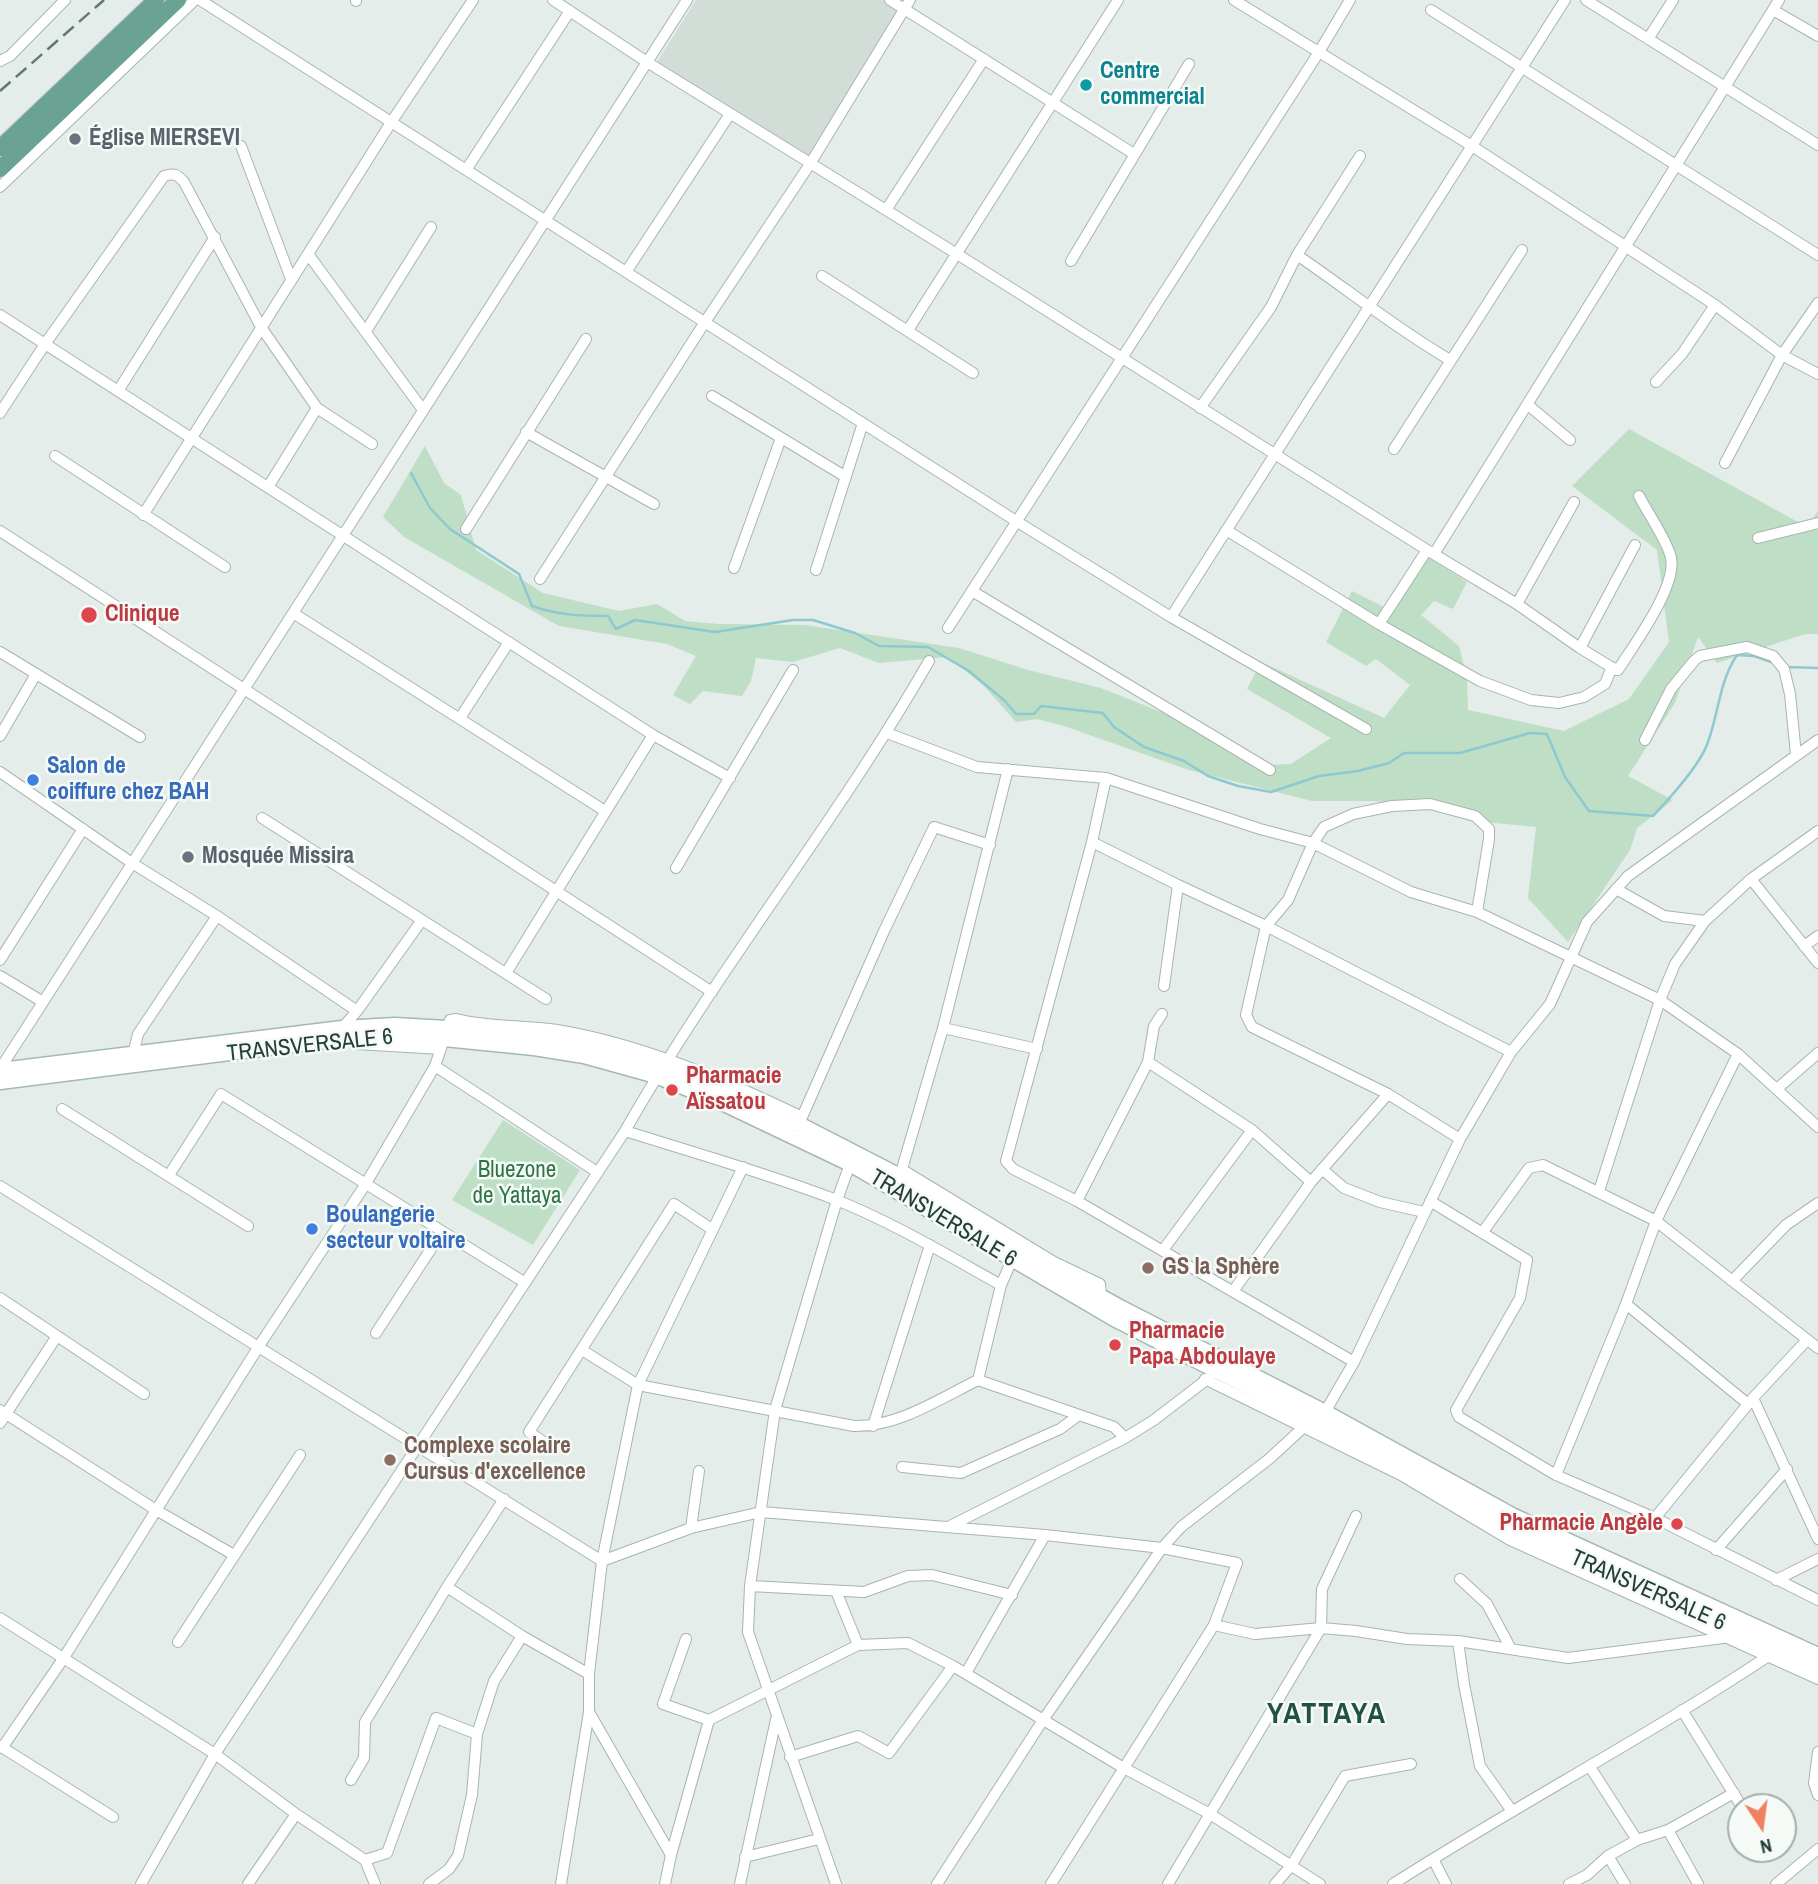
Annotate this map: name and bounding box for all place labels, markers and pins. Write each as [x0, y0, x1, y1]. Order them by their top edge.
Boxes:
place label: Centre commercial [1100, 58, 1205, 112]
marker: Centre commercial [1078, 77, 1094, 93]
place label: Église MIERSEVI [89, 125, 240, 153]
marker: Église MIERSEVI [67, 131, 83, 147]
place label: Clinique [105, 601, 179, 629]
marker: Clinique [79, 605, 99, 625]
place label: Salon de coiffure chez BAH [47, 753, 209, 807]
marker: Salon de coiffure chez BAH [25, 772, 41, 788]
place label: Mosquée Missira [202, 843, 354, 871]
marker: Mosquée Missira [180, 849, 196, 865]
place label: Pharmacie Aïssatou [686, 1063, 781, 1117]
marker: Pharmacie Aïssatou [664, 1082, 680, 1098]
place label: Boulangerie secteur voltaire [326, 1202, 465, 1256]
marker: Boulangerie secteur voltaire [304, 1221, 320, 1237]
place label: GS la Sphère [1162, 1254, 1279, 1282]
marker: GS la Sphère [1140, 1260, 1156, 1276]
place label: Pharmacie Papa Abdoulaye [1129, 1318, 1276, 1372]
marker: Pharmacie Papa Abdoulaye [1107, 1337, 1123, 1353]
place label: Complexe scolaire Cursus d'excellence [404, 1433, 586, 1487]
marker: Complexe scolaire Cursus d'excellence [382, 1452, 398, 1468]
place label: Pharmacie Angèle [1499, 1510, 1663, 1538]
marker: Pharmacie Angèle [1669, 1516, 1685, 1532]

